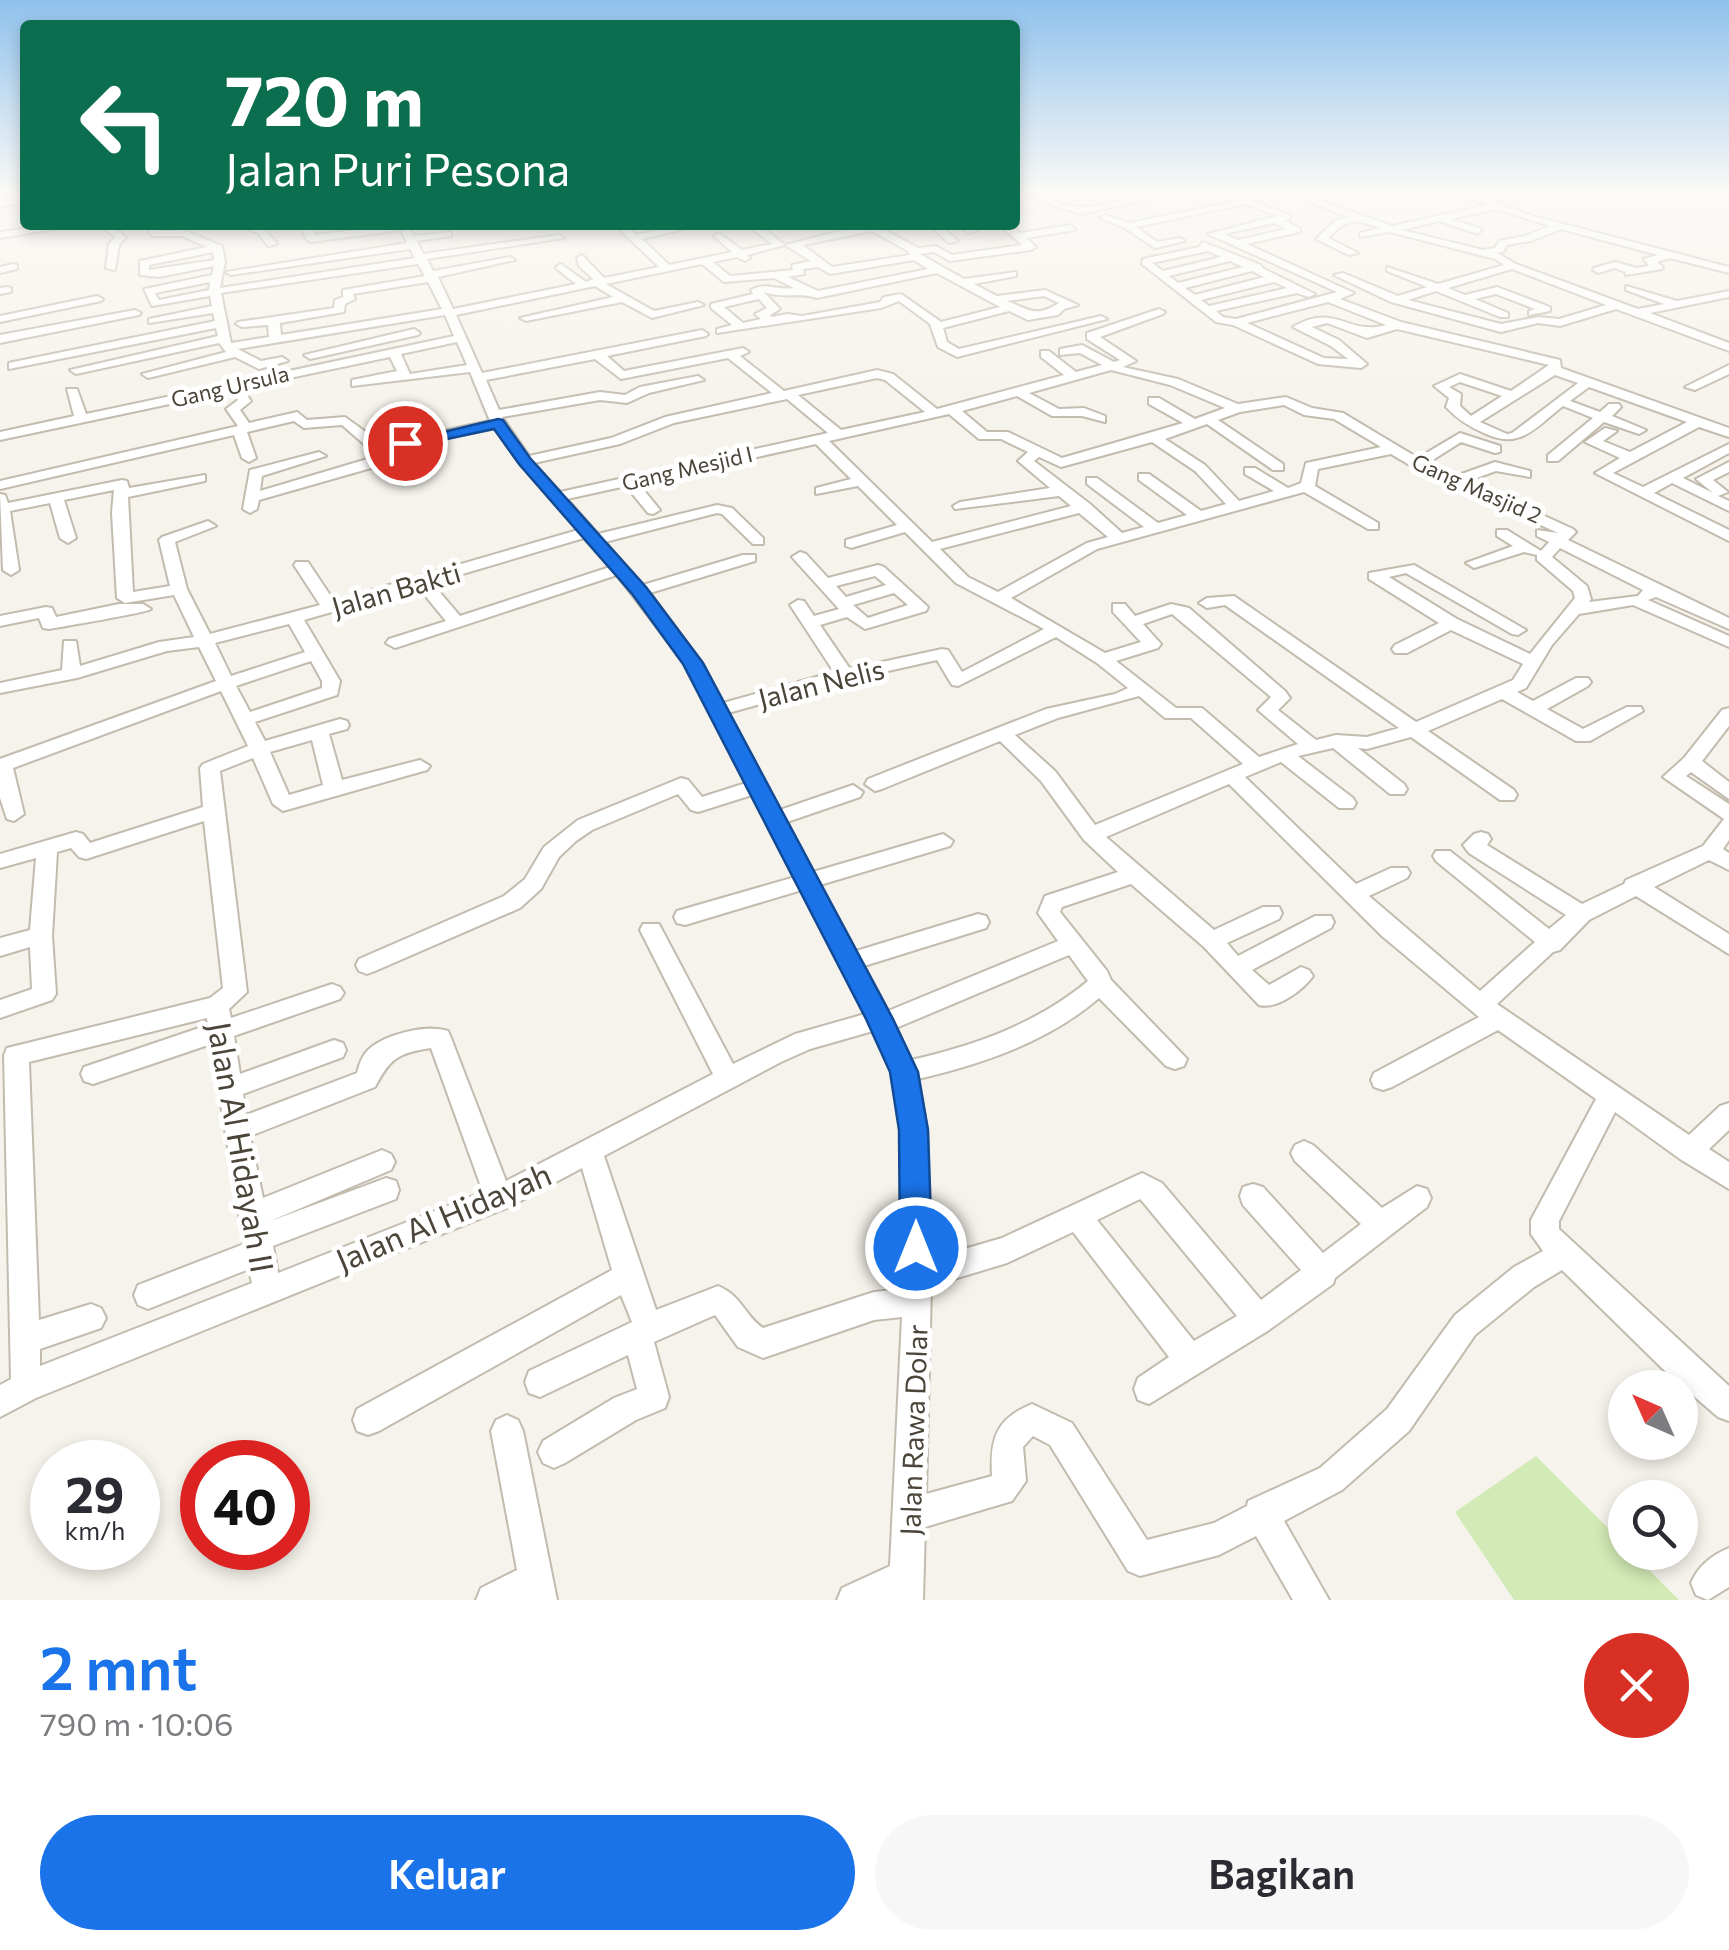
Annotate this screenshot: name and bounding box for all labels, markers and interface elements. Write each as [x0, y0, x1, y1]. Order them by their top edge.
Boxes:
text: 720 m [225, 55, 424, 140]
icon: left [60, 60, 190, 190]
text: Jalan Puri Pesona [225, 140, 570, 195]
street label: Gang Ursula [168, 359, 292, 413]
pin [363, 401, 448, 486]
icon: arrive [378, 416, 433, 471]
street label: Gang Mesjid I [619, 440, 755, 496]
street label: Gang Masjid 2 [1408, 447, 1546, 529]
street label: Jalan Bakti [328, 554, 464, 624]
street label: Jalan Nelis [754, 651, 888, 715]
street label: Jalan Al Hidayah II [200, 1018, 284, 1276]
street label: Jalan Al Hidayah [329, 1153, 557, 1279]
position arrow [864, 1196, 968, 1300]
street label: Jalan Rawa Dolar [892, 1324, 934, 1536]
north arrow [1608, 1370, 1698, 1460]
map controls [1608, 1370, 1698, 1570]
speed limit sign: 40 [180, 1440, 310, 1570]
text: 29 [65, 1462, 124, 1523]
button: search [1608, 1480, 1698, 1570]
text: km/h [65, 1515, 125, 1545]
text: 2 mnt [40, 1629, 197, 1702]
button: close [1584, 1633, 1689, 1738]
text: 790 m · 10:06 [40, 1703, 233, 1743]
button: Keluar [40, 1815, 855, 1930]
button: Bagikan [875, 1815, 1689, 1930]

